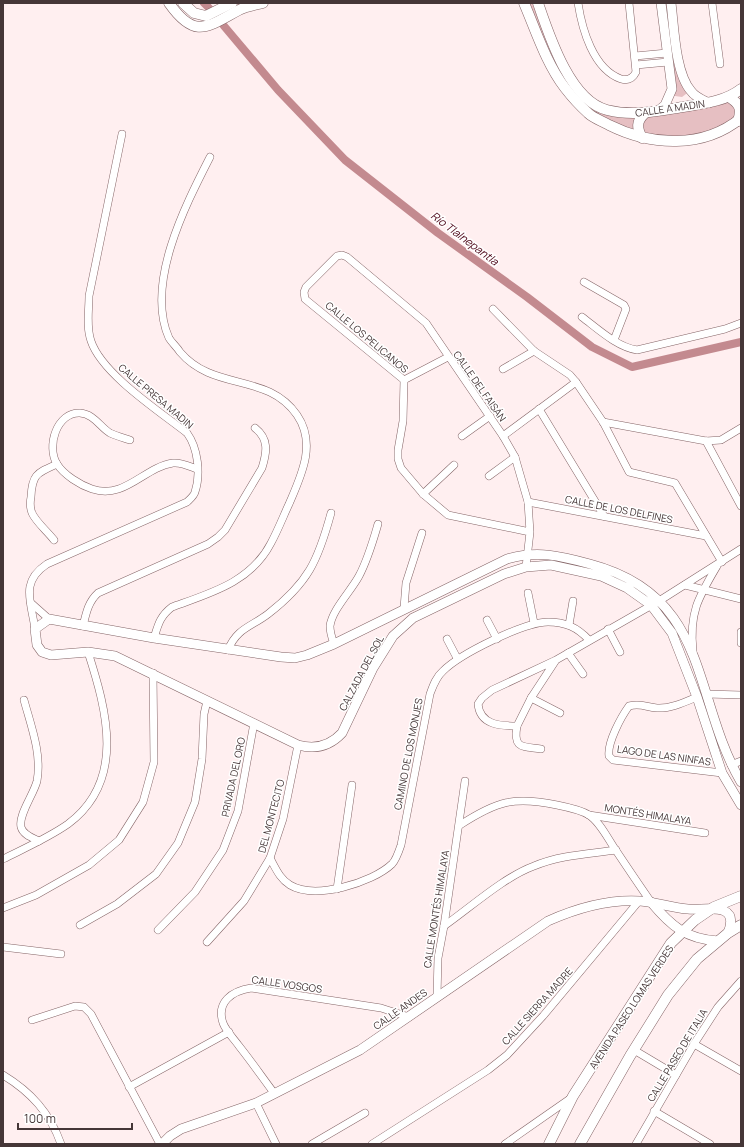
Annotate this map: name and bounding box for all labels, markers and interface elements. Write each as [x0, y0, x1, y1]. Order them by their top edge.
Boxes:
street label: CALLE A MADIN [634, 96, 706, 120]
water label: Río Tlalnepantla [428, 208, 503, 269]
street label: CALLE LOS PELICANOS [323, 298, 411, 376]
street label: CALLE DEL FAISÁN [450, 348, 510, 424]
street label: CALLE PRESA MADIN [115, 360, 197, 432]
street label: CALLE DE LOS DELFINES [564, 492, 674, 526]
street label: CALZADA DEL SOL [335, 633, 387, 713]
street label: CAMINO DE LOS MONJES [390, 697, 426, 811]
street label: PRIVADA DEL ORO [218, 736, 248, 818]
street label: LAGO DE LAS NINFAS [616, 741, 712, 769]
street label: DEL MONTECITO [254, 778, 288, 854]
street label: MONTÉS HIMALAYA [603, 800, 693, 828]
street label: CALLE MONTÉS HIMALAYA [420, 848, 452, 969]
street label: AVENIDA PASEO LOMAS VERDES [586, 942, 676, 1072]
street label: CALLE SIERRA MADRE [498, 964, 576, 1048]
street label: CALLE VOSGOS [251, 972, 323, 996]
street label: CALLE ANDES [370, 985, 430, 1033]
street label: CALLE PASEO DE ITALIA [644, 1005, 711, 1104]
scale bar [18, 1105, 132, 1131]
text: 100 m [24, 1110, 56, 1127]

